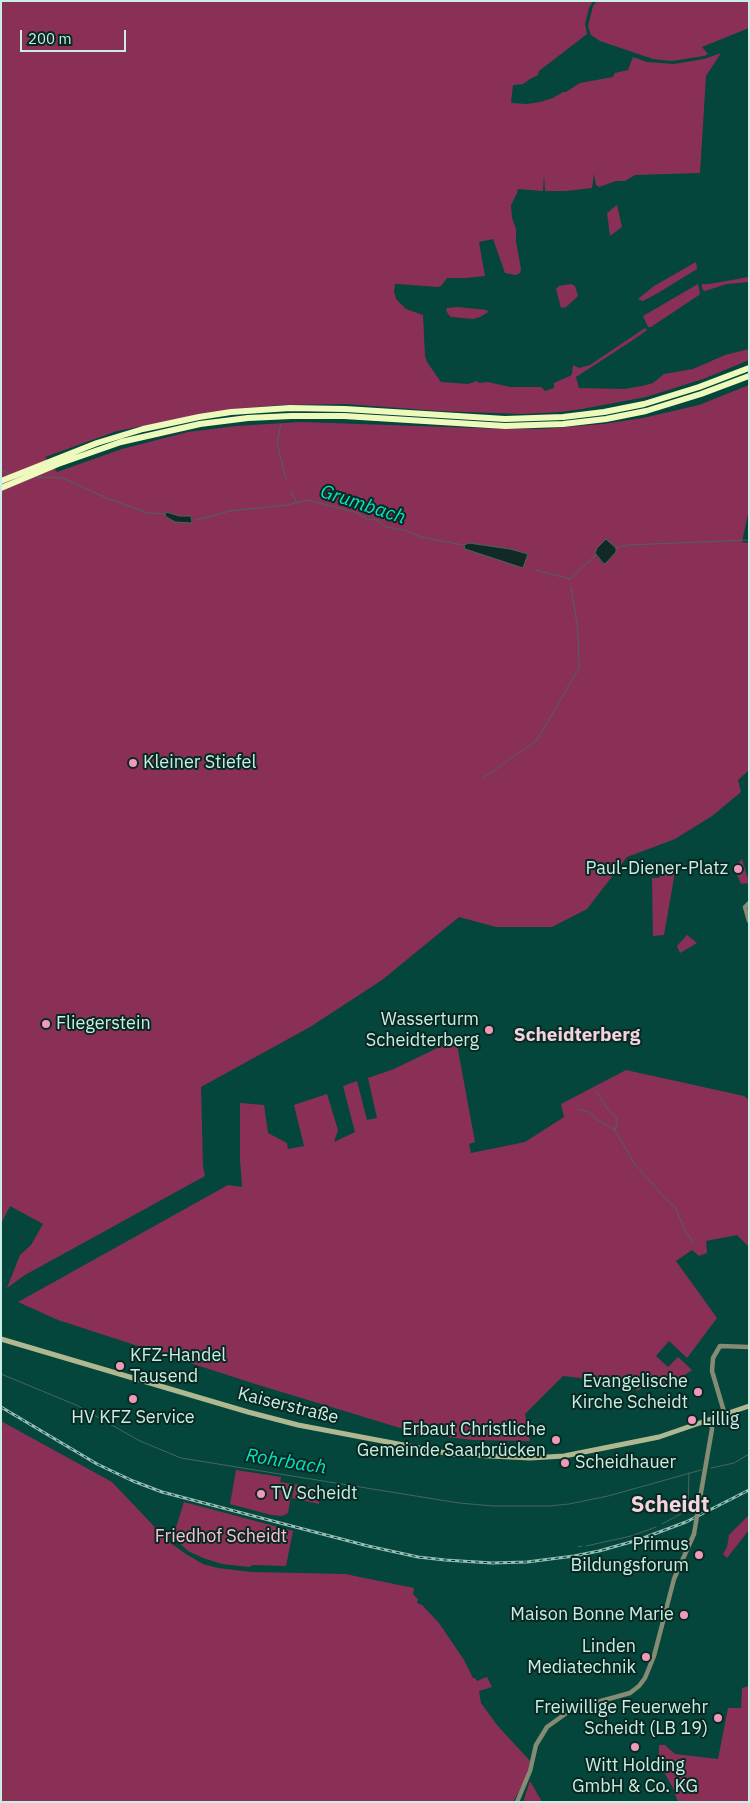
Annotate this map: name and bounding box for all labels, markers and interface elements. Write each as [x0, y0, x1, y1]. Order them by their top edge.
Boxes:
scale bar [22, 20, 129, 52]
text: 200 m [28, 29, 72, 48]
water label: Grumbach [318, 481, 408, 529]
place label: Kleiner Stiefel [143, 752, 256, 774]
marker: Kleiner Stiefel [127, 757, 139, 769]
place label: Paul-Diener-Platz [585, 858, 728, 880]
marker: Paul-Diener-Platz [732, 863, 744, 875]
place label: Wasserturm Scheidterberg [366, 1009, 479, 1052]
place label: Fliegerstein [56, 1013, 151, 1035]
marker: Fliegerstein [40, 1018, 52, 1030]
marker: Wasserturm Scheidterberg [483, 1024, 495, 1036]
district label: Scheidterberg [514, 1025, 640, 1047]
place label: KFZ-Handel Tausend [130, 1345, 226, 1388]
marker: KFZ-Handel Tausend [114, 1360, 126, 1372]
place label: Evangelische Kirche Scheidt [571, 1371, 688, 1414]
street label: Kaiserstraße [235, 1383, 341, 1429]
marker: Evangelische Kirche Scheidt [692, 1386, 704, 1398]
marker: HV KFZ Service [127, 1393, 139, 1405]
place label: HV KFZ Service [71, 1407, 195, 1429]
place label: Lillig [702, 1409, 739, 1431]
marker: Lillig [686, 1414, 698, 1426]
place label: Erbaut Christliche Gemeinde Saarbrücken [357, 1419, 546, 1462]
marker: Erbaut Christliche Gemeinde Saarbrücken [550, 1434, 562, 1446]
water label: Rohrbach [244, 1444, 328, 1480]
place label: Scheidhauer [575, 1452, 676, 1474]
marker: Scheidhauer [559, 1457, 571, 1469]
place label: TV Scheidt [271, 1483, 357, 1505]
marker: TV Scheidt [255, 1488, 267, 1500]
district label: Scheidt [631, 1493, 709, 1519]
park label: Friedhof Scheidt [155, 1526, 287, 1548]
place label: Primus Bildungsforum [570, 1534, 689, 1576]
marker: Primus Bildungsforum [693, 1549, 705, 1561]
place label: Maison Bonne Marie [510, 1604, 674, 1626]
marker: Maison Bonne Marie [678, 1609, 690, 1621]
place label: Linden Mediatechnik [527, 1636, 636, 1678]
marker: Linden Mediatechnik [640, 1651, 652, 1663]
place label: Freiwillige Feuerwehr Scheidt (LB 19) [535, 1697, 708, 1740]
marker: Freiwillige Feuerwehr Scheidt (LB 19) [712, 1712, 724, 1724]
marker: Witt Holding GmbH & Co. KG [629, 1741, 641, 1753]
place label: Witt Holding GmbH & Co. KG [572, 1755, 698, 1798]

